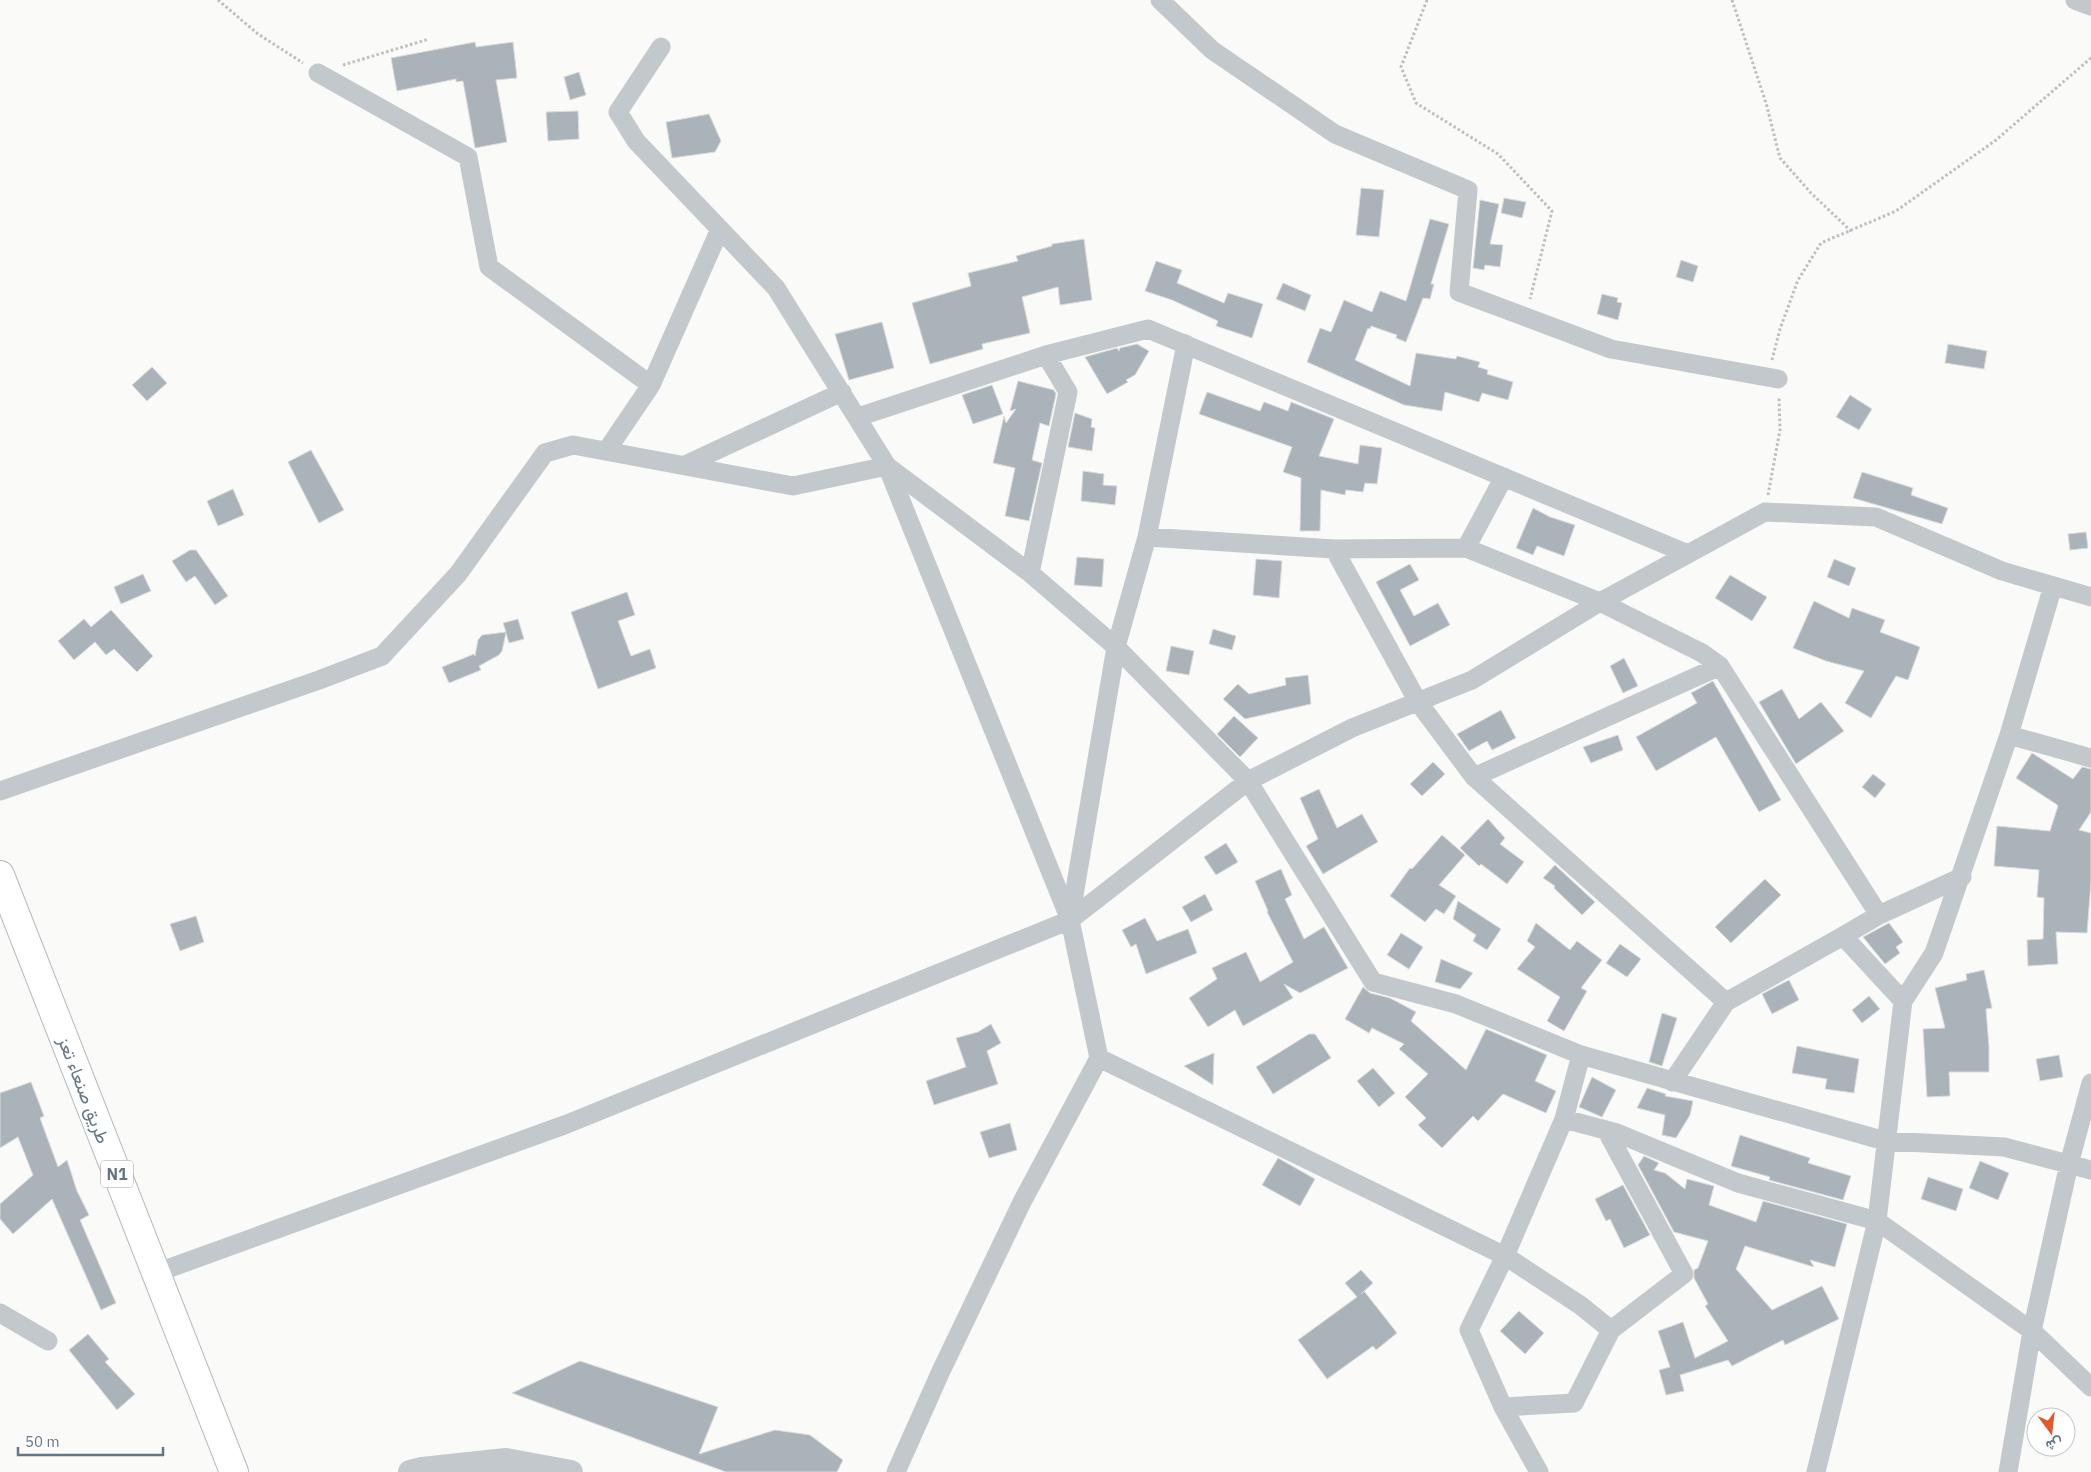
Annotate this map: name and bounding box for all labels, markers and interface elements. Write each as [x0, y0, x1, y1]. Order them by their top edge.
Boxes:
street label: طريق صنعاء تعز [53, 1032, 115, 1147]
road number: N1 [101, 1160, 133, 1188]
north arrow [2026, 1407, 2076, 1457]
scale bar [18, 1424, 162, 1456]
text: 50 m [25, 1432, 60, 1451]
text: ش [2044, 1434, 2065, 1455]

